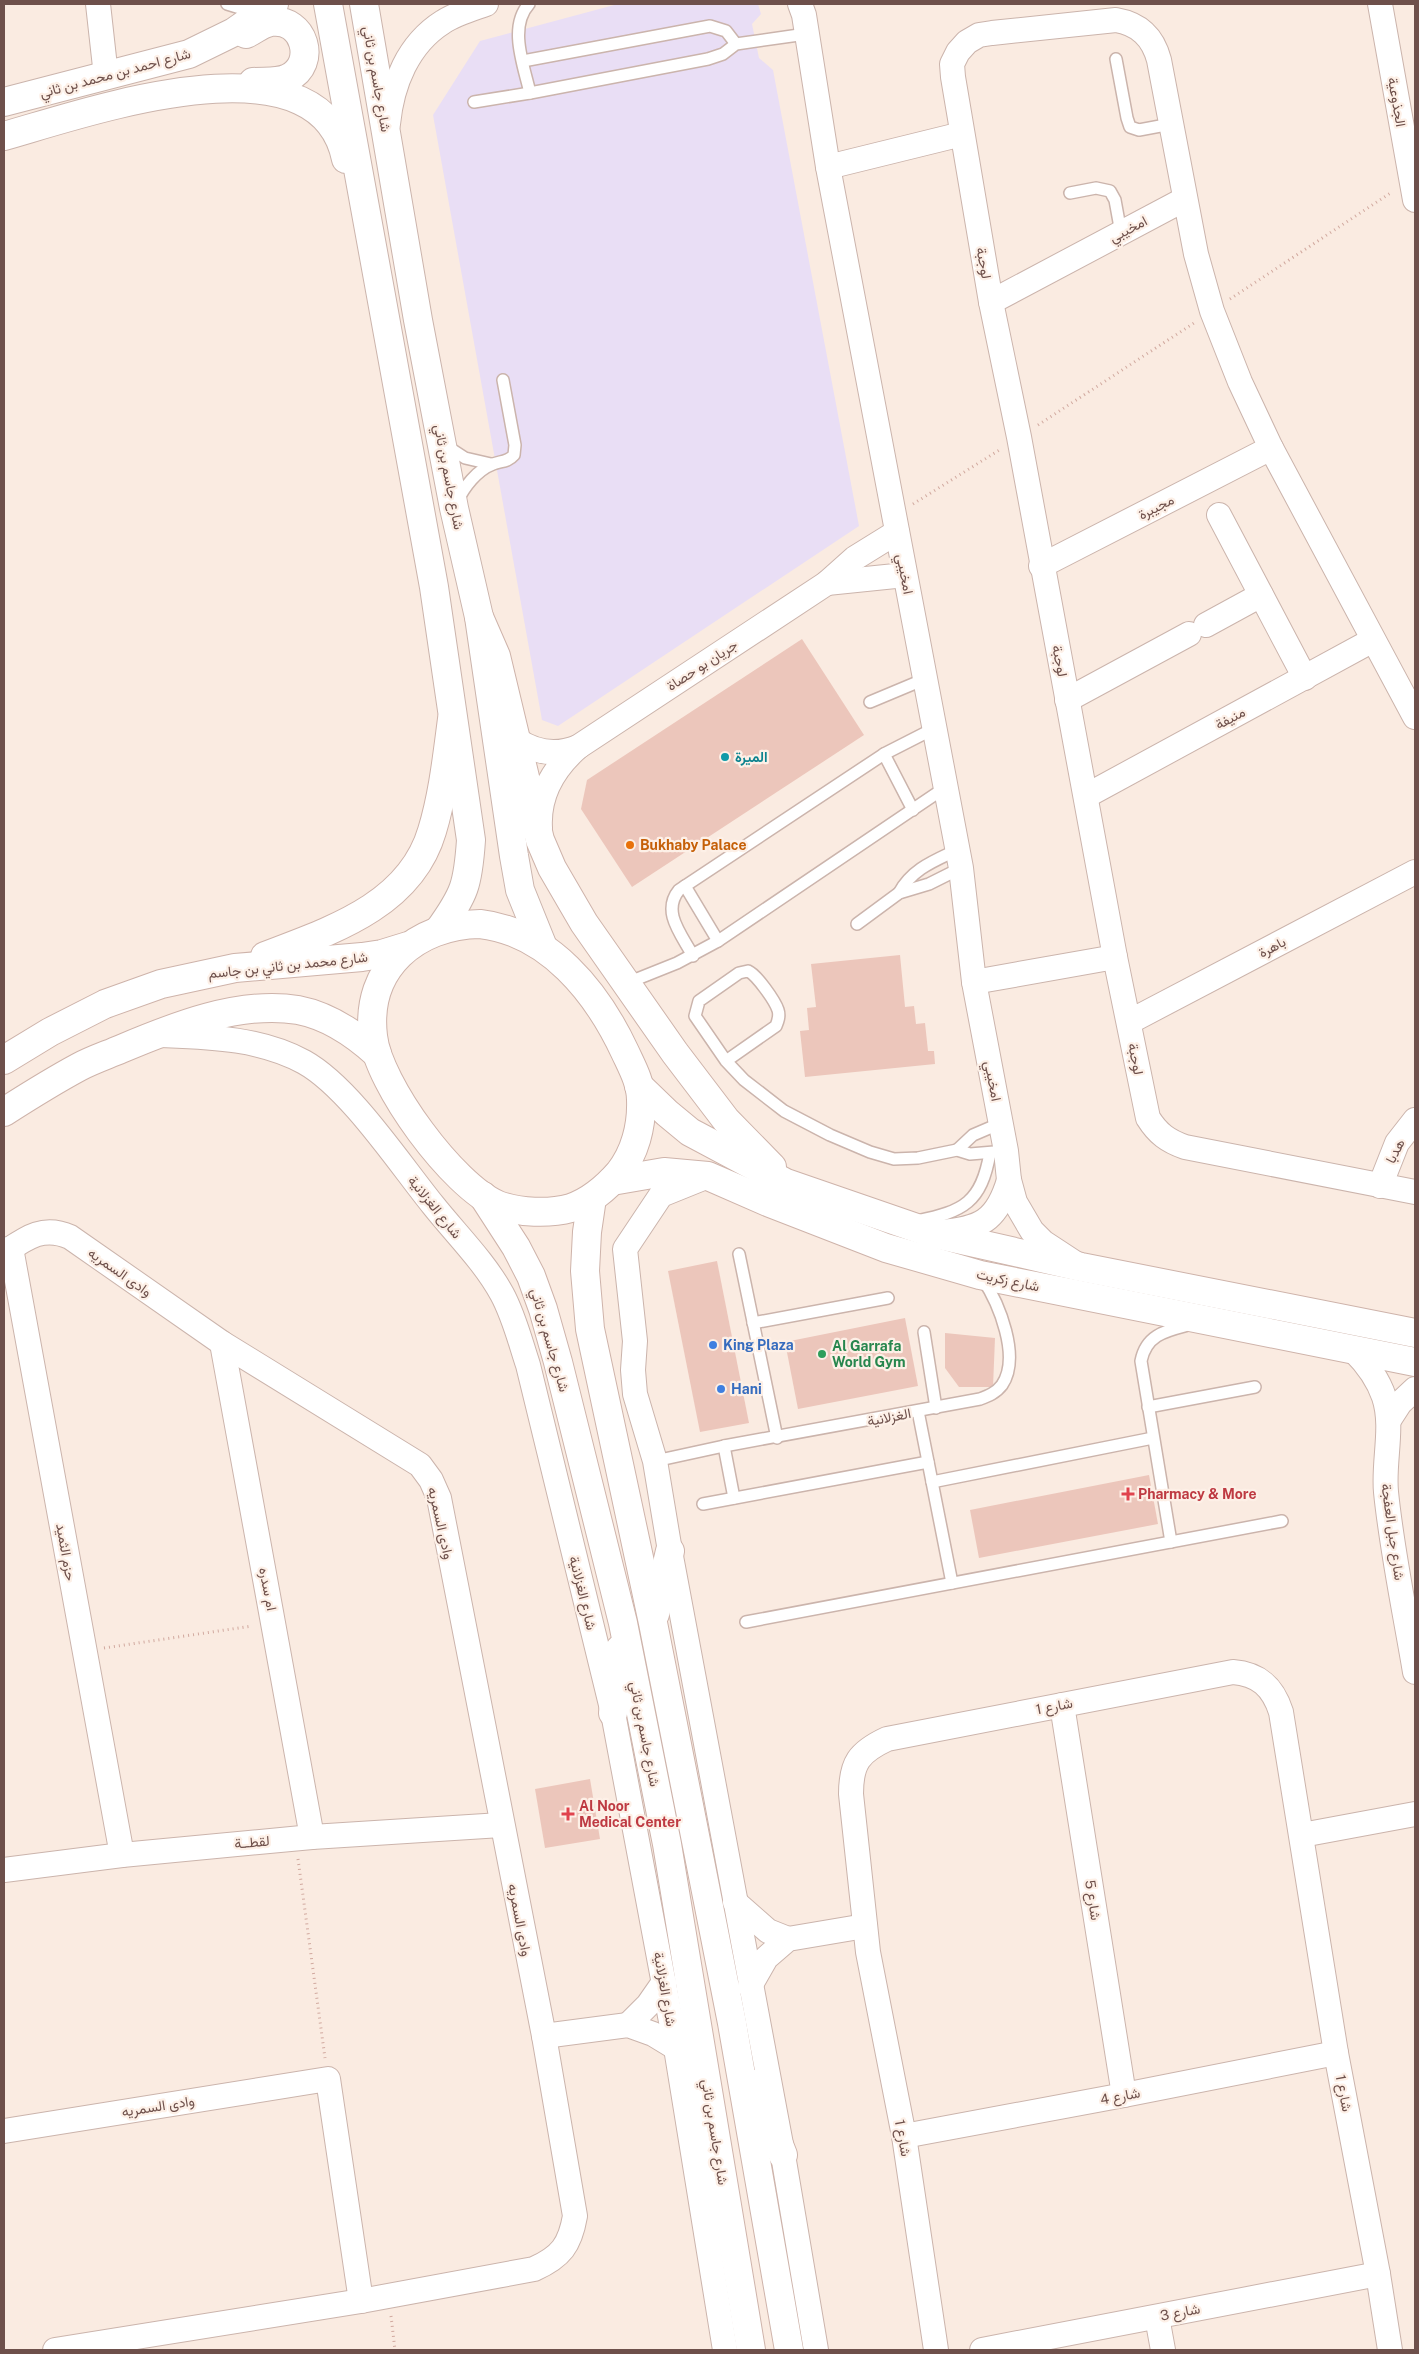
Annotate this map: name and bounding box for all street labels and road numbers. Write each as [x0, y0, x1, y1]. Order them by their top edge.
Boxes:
street label: شارع جاسم بن ثاني [356, 25, 394, 134]
street label: شارع احمد بن محمد بن ثاني [38, 45, 193, 105]
street label: الجذوعية [1384, 76, 1409, 128]
street label: امخيبي [1106, 212, 1152, 249]
street label: لوجبة [972, 246, 995, 280]
street label: شارع جاسم بن ثاني [427, 423, 467, 532]
street label: مجيبرة [1136, 491, 1177, 524]
street label: امخيبي [889, 553, 917, 596]
street label: جريان بو حصاة [664, 636, 741, 695]
street label: لوجبة [1048, 644, 1071, 678]
street label: منيفة [1212, 704, 1248, 732]
street label: باهرة [1256, 933, 1289, 962]
street label: شارع محمد بن ثاني بن جاسم [207, 949, 369, 985]
street label: لوجبة [1124, 1042, 1147, 1076]
street label: امخيبي [977, 1060, 1005, 1103]
street label: هدبا [1382, 1136, 1409, 1166]
street label: شارع الغزلانية [403, 1173, 465, 1243]
street label: وادى السمريه [85, 1244, 155, 1300]
street label: شارع زكريت [974, 1266, 1041, 1297]
street label: شارع جاسم بن ثاني [524, 1286, 572, 1395]
street label: الغزلانية [866, 1405, 912, 1430]
street label: شارع جبل العفجة [1375, 1483, 1408, 1582]
street label: وادى السمريه [424, 1485, 457, 1561]
street label: حزم الثميد [52, 1522, 79, 1582]
street label: شارع الغزلانية [563, 1554, 600, 1632]
street label: ام سدره [255, 1566, 280, 1612]
street label: شارع جاسم بن ثاني [623, 1680, 663, 1789]
street label: شارع 1 [1034, 1695, 1074, 1720]
street label: لقطــة [234, 1832, 270, 1852]
street label: شارع 5 [1079, 1879, 1104, 1922]
street label: وادى السمريه [504, 1882, 535, 1958]
street label: شارع الغزلانية [648, 1950, 679, 2028]
street label: شارع 1 [1330, 2073, 1355, 2113]
street label: شارع جاسم بن ثاني [695, 2078, 731, 2187]
street label: شارع 4 [1099, 2084, 1142, 2111]
street label: وادى السمريه [120, 2092, 196, 2121]
street label: شارع 1 [889, 2118, 914, 2158]
street label: شارع 3 [1159, 2300, 1202, 2327]

